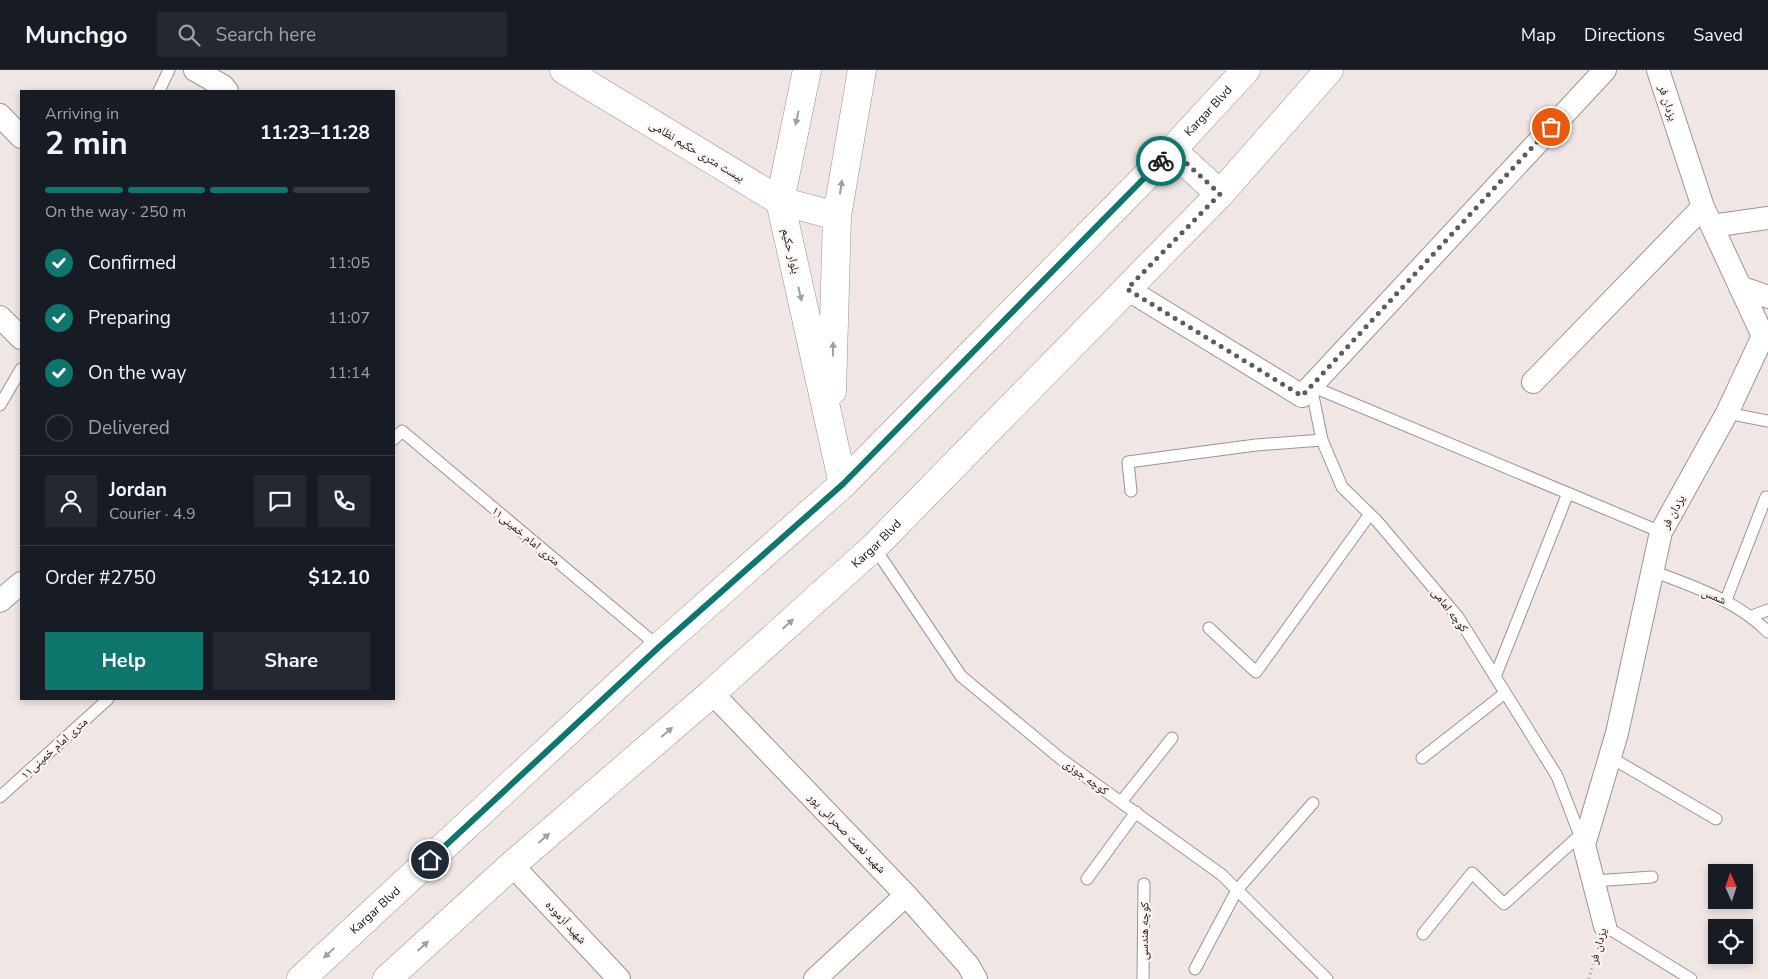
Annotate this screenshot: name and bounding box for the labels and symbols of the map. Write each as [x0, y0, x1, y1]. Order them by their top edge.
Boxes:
street label: Kargar Blvd [1181, 82, 1236, 140]
street label: یزدان فر [1654, 82, 1681, 123]
pin [1530, 106, 1572, 148]
one-way arrow [793, 110, 801, 125]
street label: بیست متری حکیم نظامی [647, 116, 747, 186]
courier [1136, 136, 1186, 186]
one-way arrow [837, 178, 845, 194]
street label: بلوار حکیم [778, 227, 804, 275]
one-way arrow [797, 286, 805, 302]
one-way arrow [830, 341, 838, 357]
street label: یزدان فر [1657, 492, 1689, 533]
street label: ۱۱متری امام خمینی [488, 503, 564, 569]
street label: Kargar Blvd [848, 516, 905, 572]
street label: کوچه امامی [1428, 584, 1472, 636]
street label: شمس [1699, 584, 1729, 608]
one-way arrow [782, 618, 794, 630]
street label: ۱۱متری امام خمینی [17, 714, 91, 782]
one-way arrow [660, 726, 673, 737]
street label: کوچه جوزی [1060, 755, 1112, 799]
street label: شهید نعمت صحرائی پور [804, 789, 890, 877]
one-way arrow [537, 832, 550, 843]
pin [409, 839, 451, 881]
north arrow [1708, 864, 1752, 909]
street label: Kargar Blvd [346, 883, 404, 938]
street label: شهید آزموده [542, 897, 590, 947]
street label: کوچه هندسی [1135, 902, 1153, 960]
street label: یزدان فر [1585, 926, 1611, 967]
one-way arrow [416, 940, 428, 952]
one-way arrow [323, 947, 335, 959]

